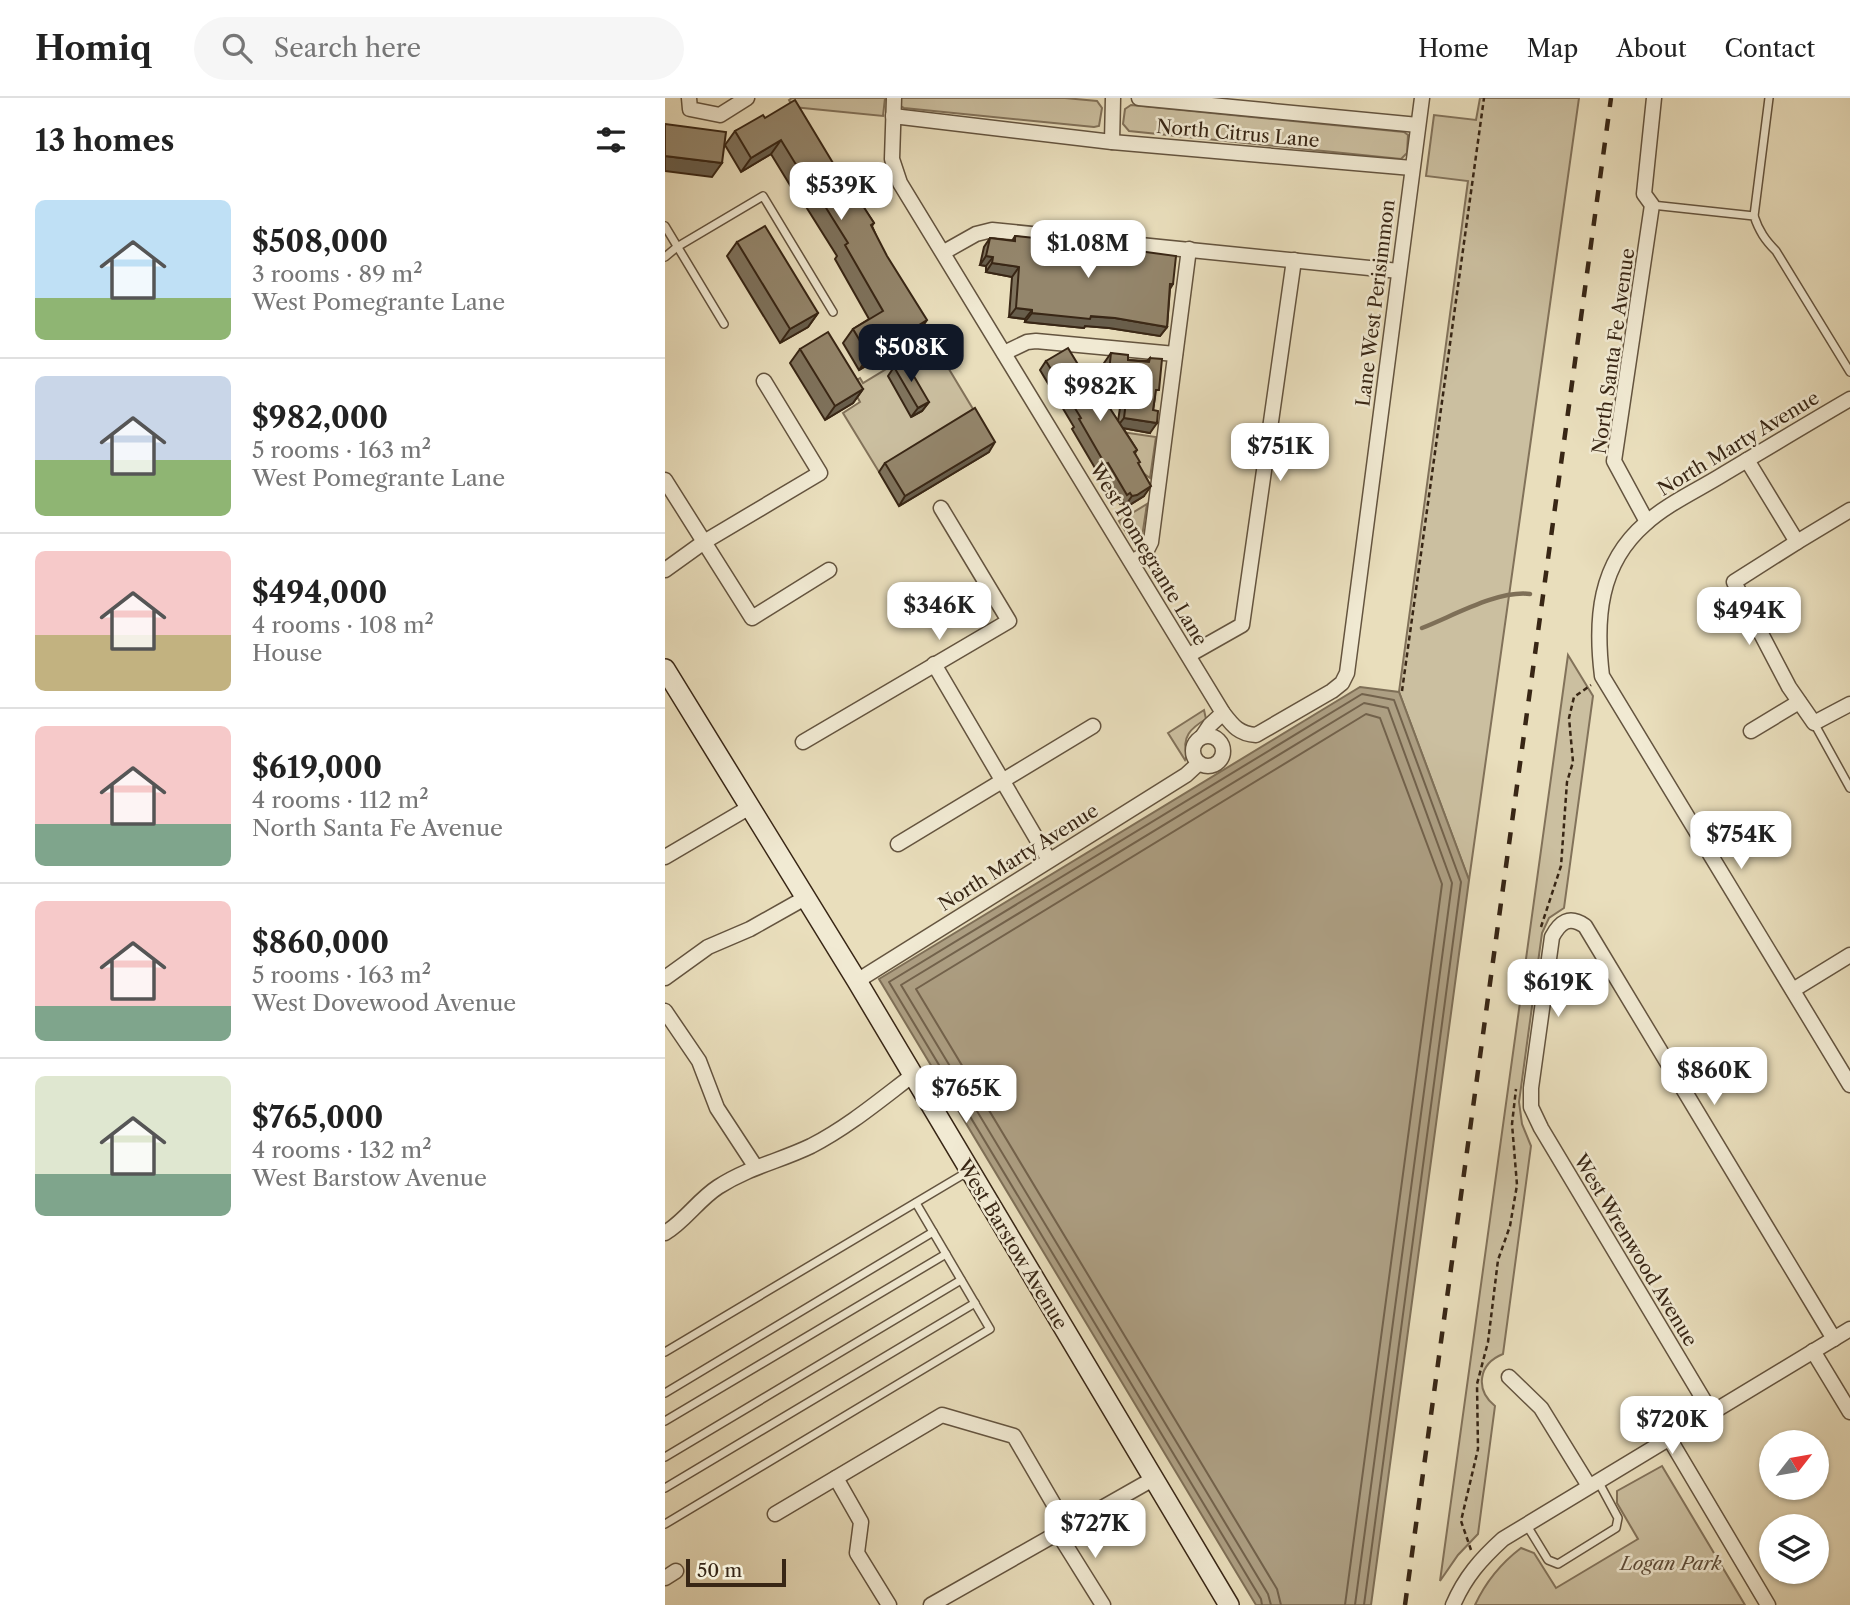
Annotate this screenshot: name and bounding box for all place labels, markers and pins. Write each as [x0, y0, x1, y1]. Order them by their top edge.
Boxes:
pin: $539K [792, 162, 890, 222]
pin: $1.08M [1031, 220, 1145, 280]
pin: $508K [862, 324, 960, 384]
pin: $982K [1051, 364, 1149, 423]
pin: $751K [1231, 424, 1329, 483]
pin: $346K [890, 582, 988, 642]
pin: $494K [1700, 588, 1798, 647]
pin: $754K [1692, 812, 1790, 871]
pin: $619K [1509, 960, 1607, 1019]
pin: $860K [1665, 1048, 1763, 1107]
pin: $765K [917, 1066, 1015, 1125]
pin: $720K [1623, 1396, 1721, 1456]
pin: $727K [1046, 1500, 1144, 1560]

